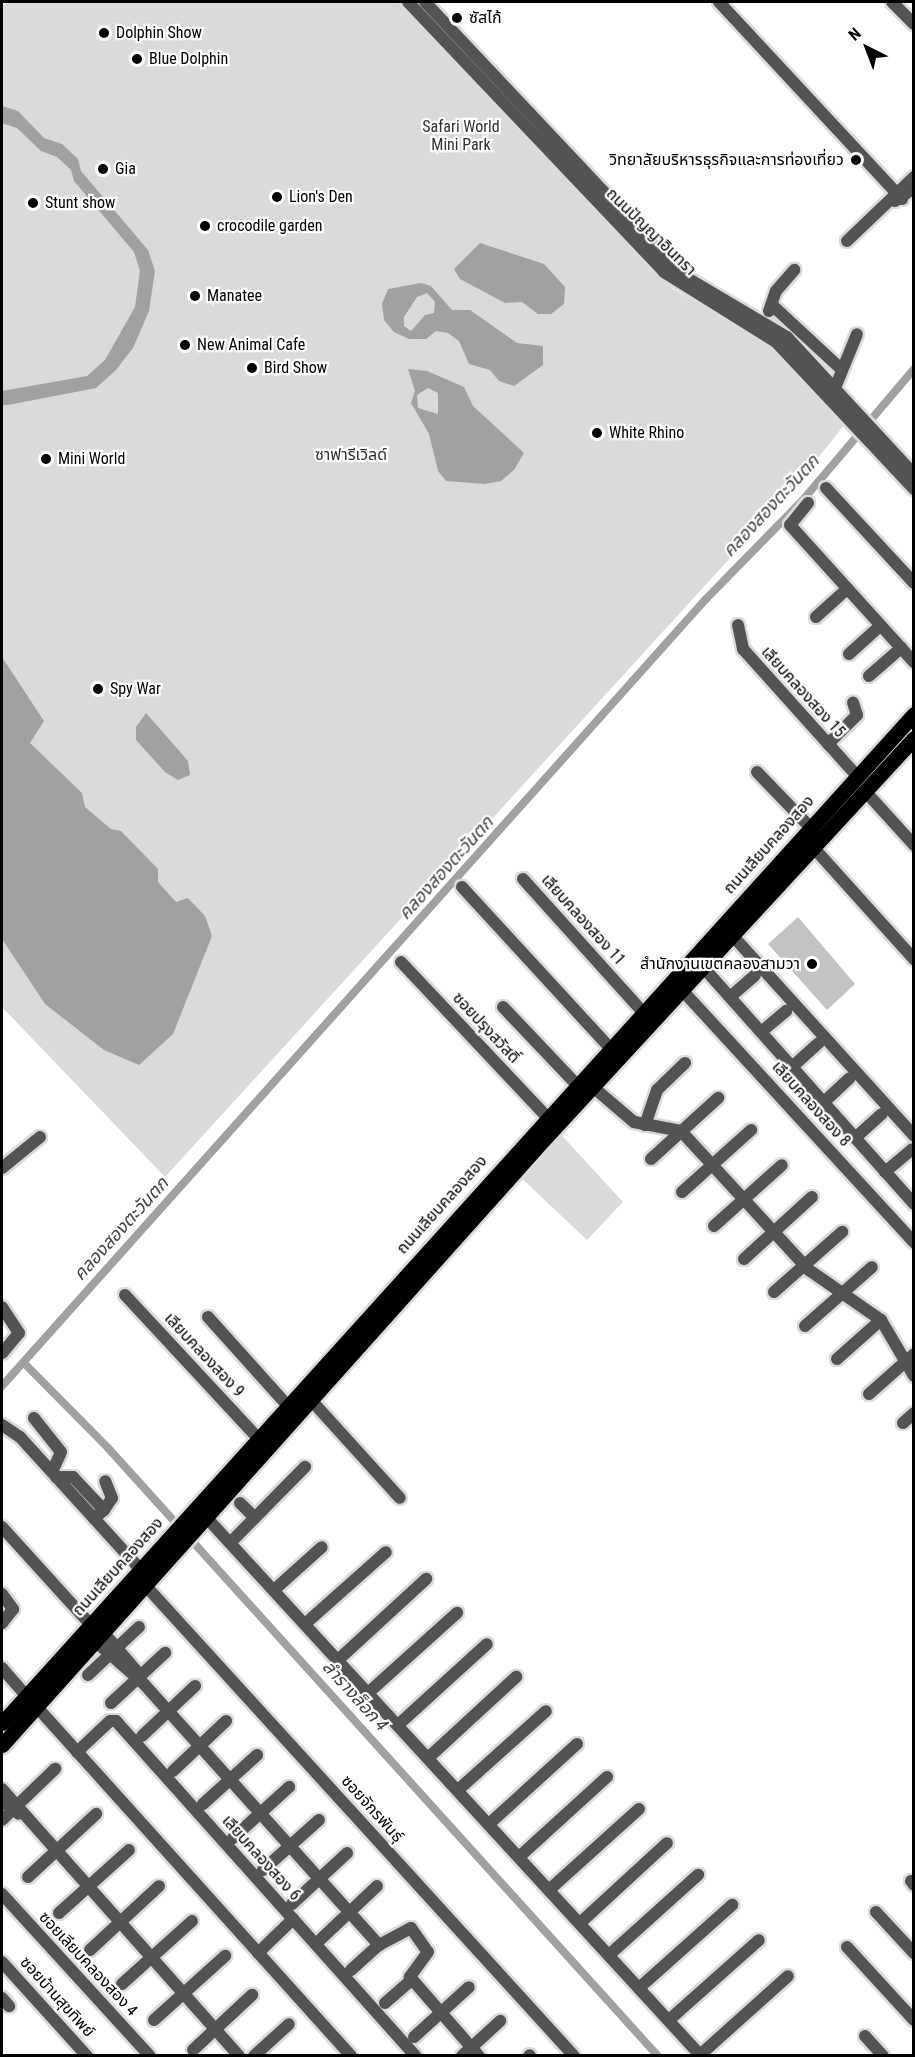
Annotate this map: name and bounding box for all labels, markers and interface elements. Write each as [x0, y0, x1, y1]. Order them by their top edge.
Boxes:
place label: ซัสไก้ [469, 8, 502, 28]
marker: ซัสไก้ [450, 11, 464, 25]
north arrow [837, 18, 897, 78]
place label: Dolphin Show [116, 23, 202, 43]
text: N [845, 24, 865, 45]
marker: Dolphin Show [97, 26, 111, 40]
place label: Blue Dolphin [149, 49, 228, 69]
marker: Blue Dolphin [130, 52, 144, 66]
park label: Safari World Mini Park [422, 117, 500, 155]
place label: วิทยาลัยบริหารธุรกิจและการท่องเที่ยว [609, 150, 844, 170]
marker: วิทยาลัยบริหารธุรกิจและการท่องเที่ยว [849, 153, 863, 167]
place label: Gia [115, 159, 136, 179]
marker: Gia [96, 162, 110, 176]
street label: ถนนปัญญาอินทรา [602, 184, 700, 280]
place label: Lion's Den [289, 187, 353, 207]
marker: Lion's Den [270, 190, 284, 204]
place label: Stunt show [45, 193, 115, 213]
marker: Stunt show [26, 196, 40, 210]
place label: crocodile garden [217, 216, 322, 236]
marker: crocodile garden [198, 219, 212, 233]
place label: Manatee [207, 286, 262, 306]
marker: Manatee [188, 289, 202, 303]
place label: New Animal Cafe [197, 335, 305, 355]
marker: New Animal Cafe [178, 338, 192, 352]
place label: Bird Show [264, 358, 327, 378]
marker: Bird Show [245, 361, 259, 375]
place label: White Rhino [609, 423, 684, 443]
marker: White Rhino [590, 426, 604, 440]
park label: ซาฟารีเวิลด์ [315, 445, 387, 465]
place label: Mini World [58, 449, 125, 469]
water label: คลองสองตะวันตก [718, 451, 824, 561]
marker: Mini World [39, 452, 53, 466]
street label: เลียบคลองสอง 15 [757, 642, 849, 742]
place label: Spy War [110, 679, 161, 699]
marker: Spy War [91, 682, 105, 696]
street label: ถนนเลียบคลองสอง [720, 792, 818, 898]
water label: คลองสองตะวันตก [394, 812, 498, 924]
street label: เลียบคลองสอง 11 [537, 870, 629, 970]
place label: สำนักงานเขตคลองสามวา [640, 954, 800, 974]
marker: สำนักงานเขตคลองสามวา [805, 957, 819, 971]
street label: ซอยปรุงสวัสดิ์ [448, 989, 524, 1067]
street label: เลียบคลองสอง 8 [768, 1057, 854, 1151]
street label: ถนนเลียบคลองสอง [393, 1152, 491, 1258]
water label: คลองสองตะวันตก [69, 1173, 173, 1285]
street label: เลียบคลองสอง 9 [160, 1309, 248, 1401]
street label: ถนนเลียบคลองสอง [69, 1514, 167, 1620]
water label: ลำรางล็อก 4 [318, 1656, 392, 1736]
street label: ซอยจักรพันธุ์ [337, 1772, 407, 1846]
street label: เลียบคลองสอง 6 [218, 1811, 304, 1905]
street label: ซอยเลียบคลองสอง 4 [35, 1908, 141, 2020]
street label: ซอยบ้านสุขทิพย์ [16, 1953, 98, 2041]

